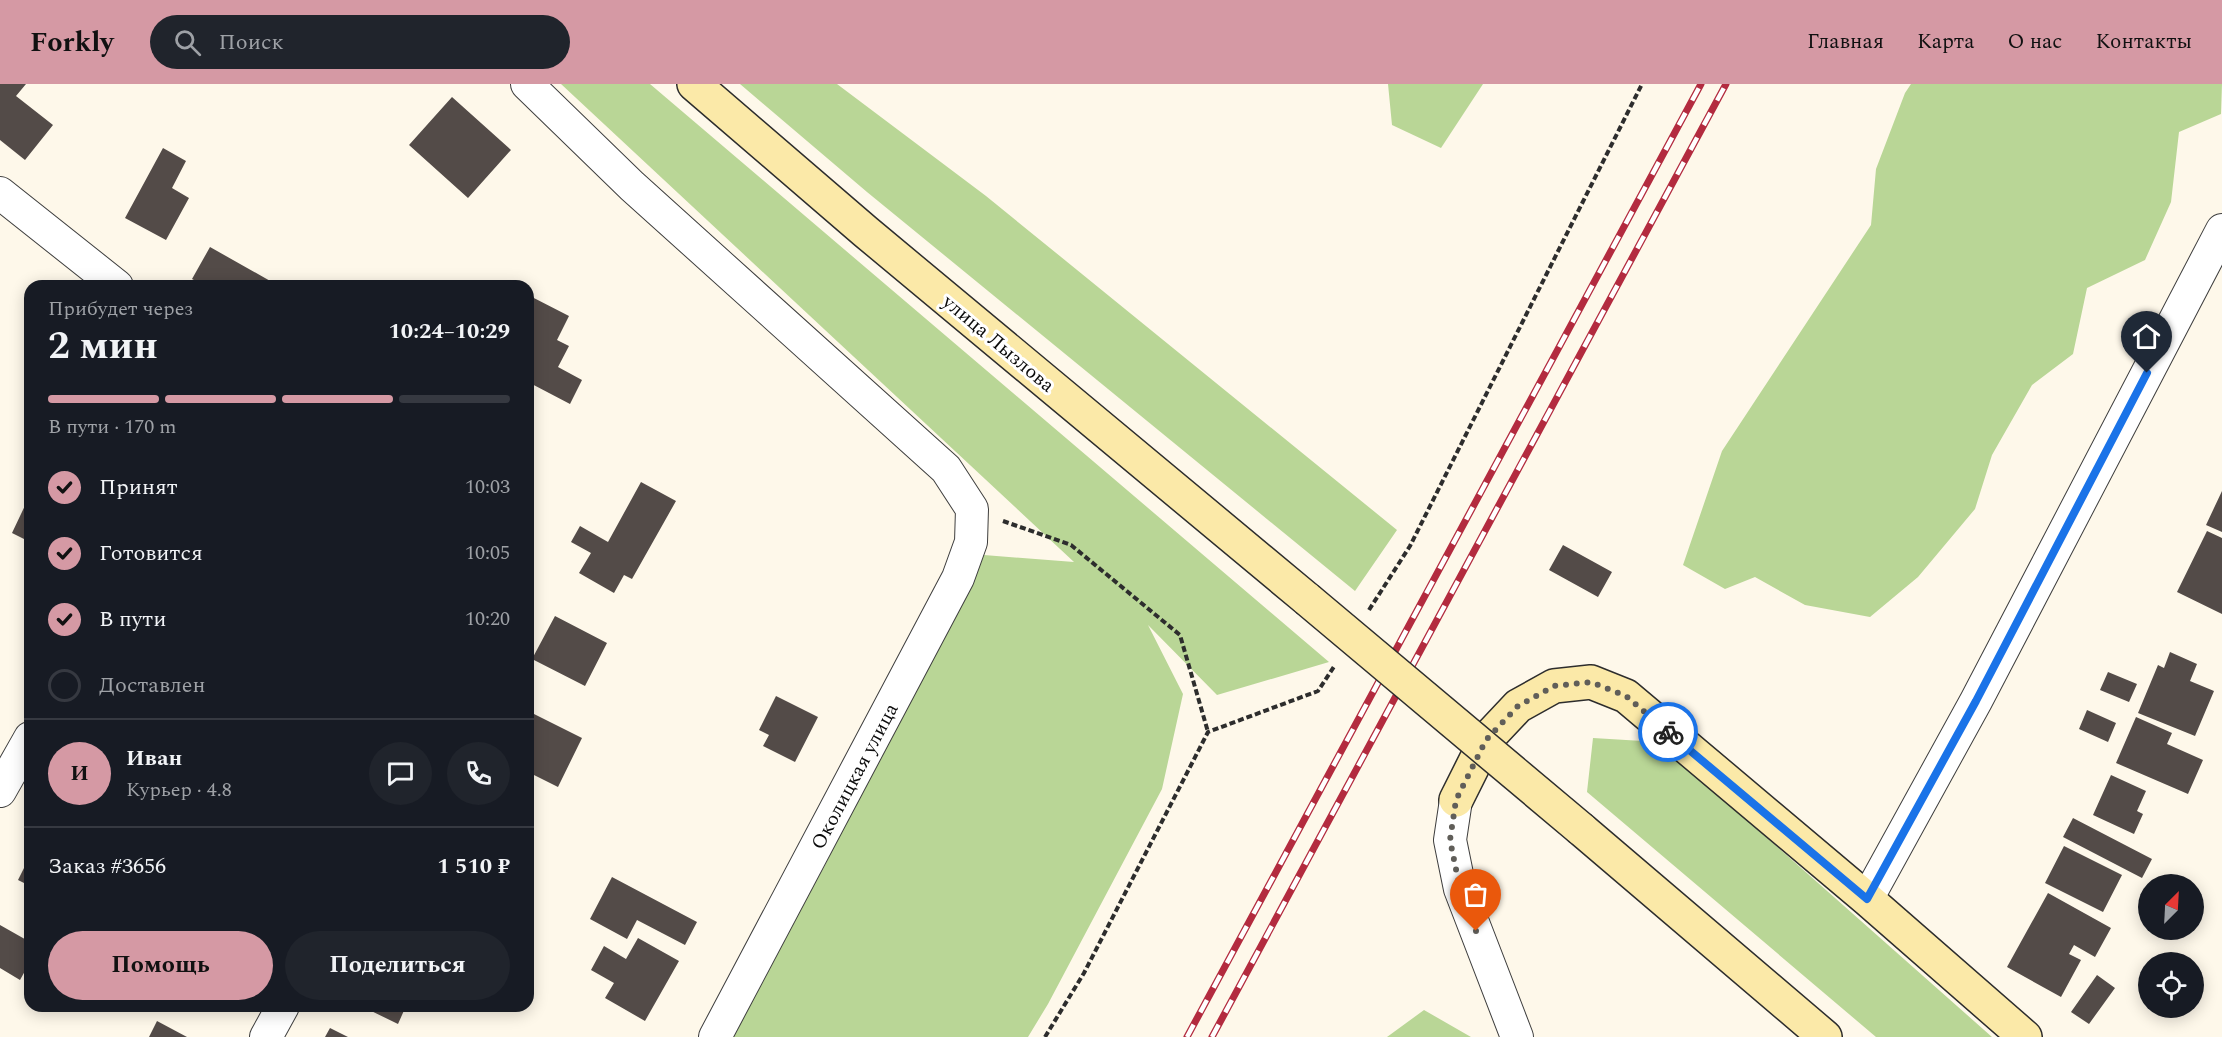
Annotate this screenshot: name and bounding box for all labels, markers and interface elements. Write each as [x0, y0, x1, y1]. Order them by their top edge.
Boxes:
search box [150, 15, 570, 69]
text: Forkly [30, 21, 114, 64]
icon: search [171, 26, 204, 59]
text: Поиск [219, 26, 284, 59]
text: Главная [1807, 26, 1884, 58]
text: Карта [1917, 26, 1974, 58]
text: О нас [2007, 26, 2062, 58]
text: Контакты [2095, 26, 2192, 58]
street label: улица Лызлова [935, 287, 1061, 400]
text: Прибудет через [48, 294, 193, 324]
pin [2121, 311, 2172, 373]
text: 10:24–10:29 [388, 315, 510, 348]
text: 2 мин [48, 317, 158, 376]
icon: home [2130, 320, 2163, 353]
text: В пути · 170 m [48, 412, 176, 442]
icon: check [48, 471, 81, 504]
text: Принят [99, 471, 178, 504]
text: 10:03 [465, 472, 510, 502]
icon: check [48, 537, 81, 570]
text: Готовится [99, 537, 203, 570]
text: 10:05 [465, 538, 510, 568]
icon: check [48, 603, 81, 636]
text: В пути [99, 603, 166, 636]
text: 10:20 [465, 604, 510, 634]
text: Доставлен [99, 669, 206, 702]
street label: Околицкая улица [804, 698, 906, 855]
courier [1638, 702, 1698, 762]
icon: bike [1652, 716, 1685, 749]
text: Иван [126, 742, 182, 775]
button: chat [369, 742, 432, 805]
button: phone [447, 742, 510, 805]
text: И [70, 757, 89, 790]
text: Курьер · 4.8 [126, 775, 232, 805]
text: Заказ #3656 [48, 850, 166, 883]
text: 1 510 ₽ [437, 850, 510, 883]
pin [1450, 869, 1501, 931]
north arrow [2138, 874, 2204, 940]
map controls [2138, 874, 2204, 1018]
icon: bag [1459, 878, 1492, 911]
button: Помощь [48, 931, 273, 1000]
button: Поделиться [285, 931, 510, 1000]
button: locate [2138, 952, 2204, 1018]

